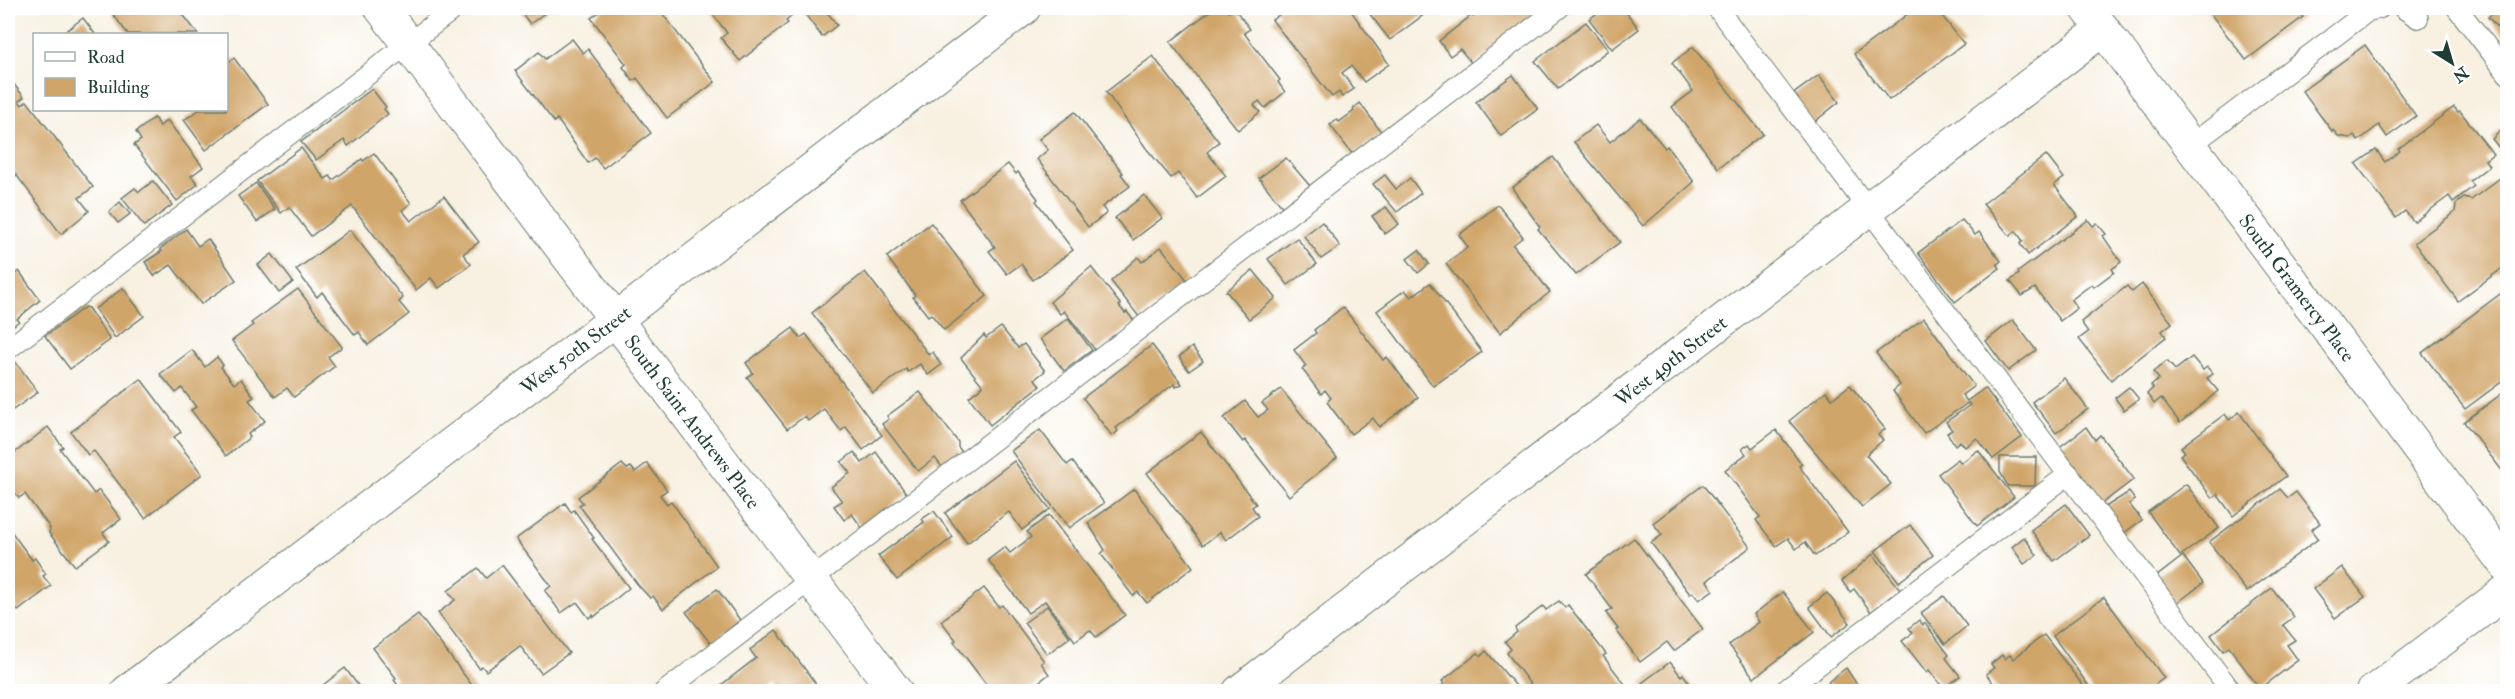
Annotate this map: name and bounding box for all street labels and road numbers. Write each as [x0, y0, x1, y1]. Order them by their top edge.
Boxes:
street label: South Gramercy Place [2234, 209, 2361, 367]
street label: West 50th Street [514, 300, 636, 401]
street label: West 49th Street [1609, 310, 1732, 412]
street label: South Saint Andrews Place [619, 330, 766, 514]

